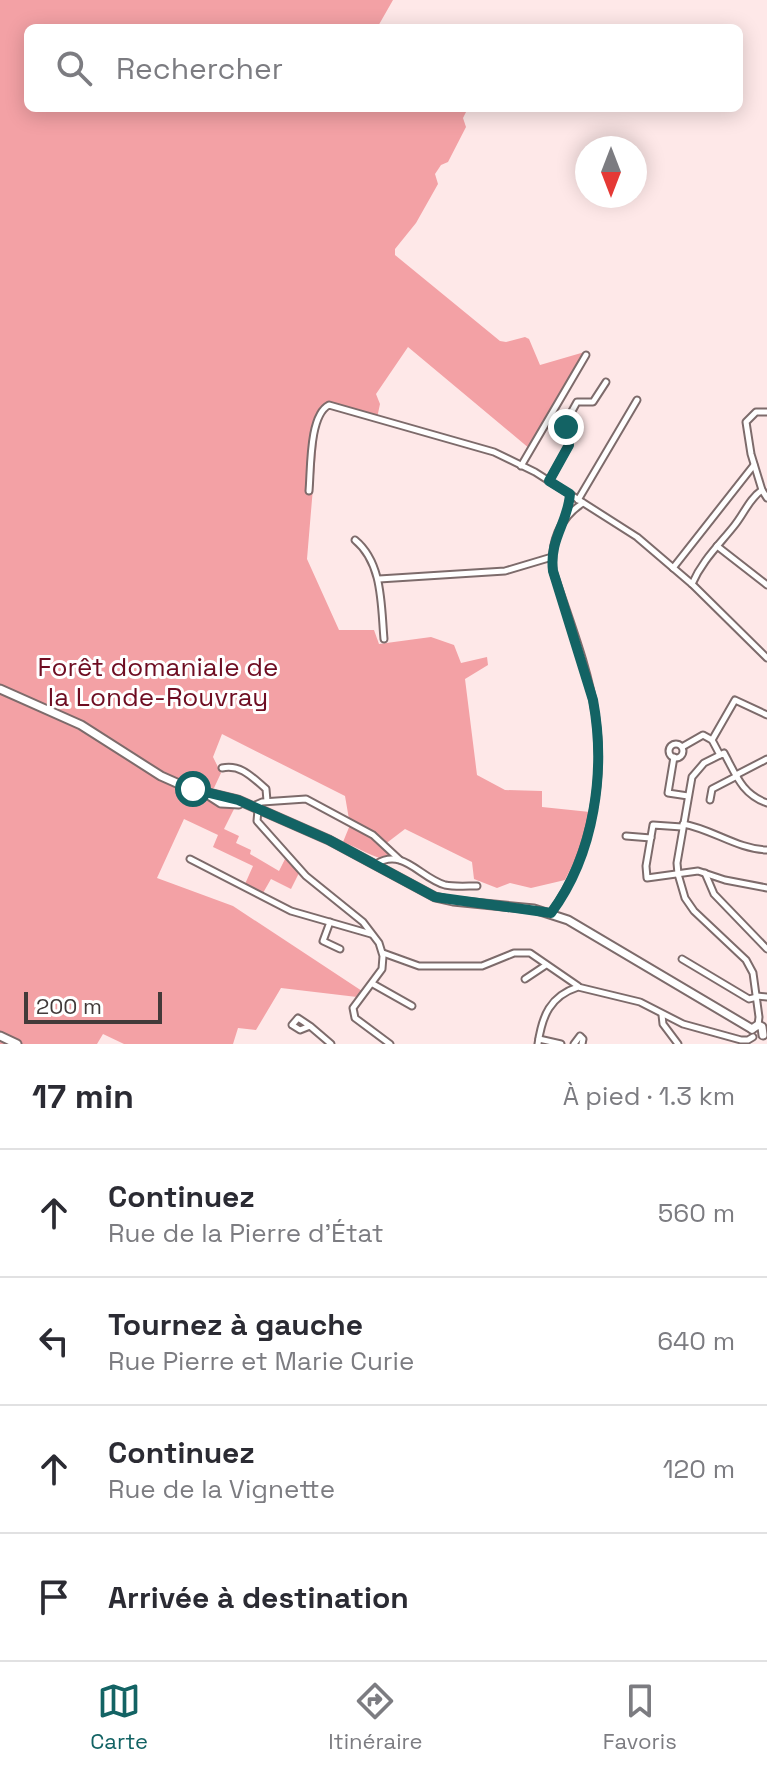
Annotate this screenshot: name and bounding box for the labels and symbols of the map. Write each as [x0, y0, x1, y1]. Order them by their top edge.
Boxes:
north arrow [575, 136, 647, 208]
route end [548, 409, 584, 445]
park label: Forêt domaniale de la Londe-Rouvray [38, 650, 278, 714]
route start [175, 771, 211, 807]
scale bar [24, 988, 162, 1024]

